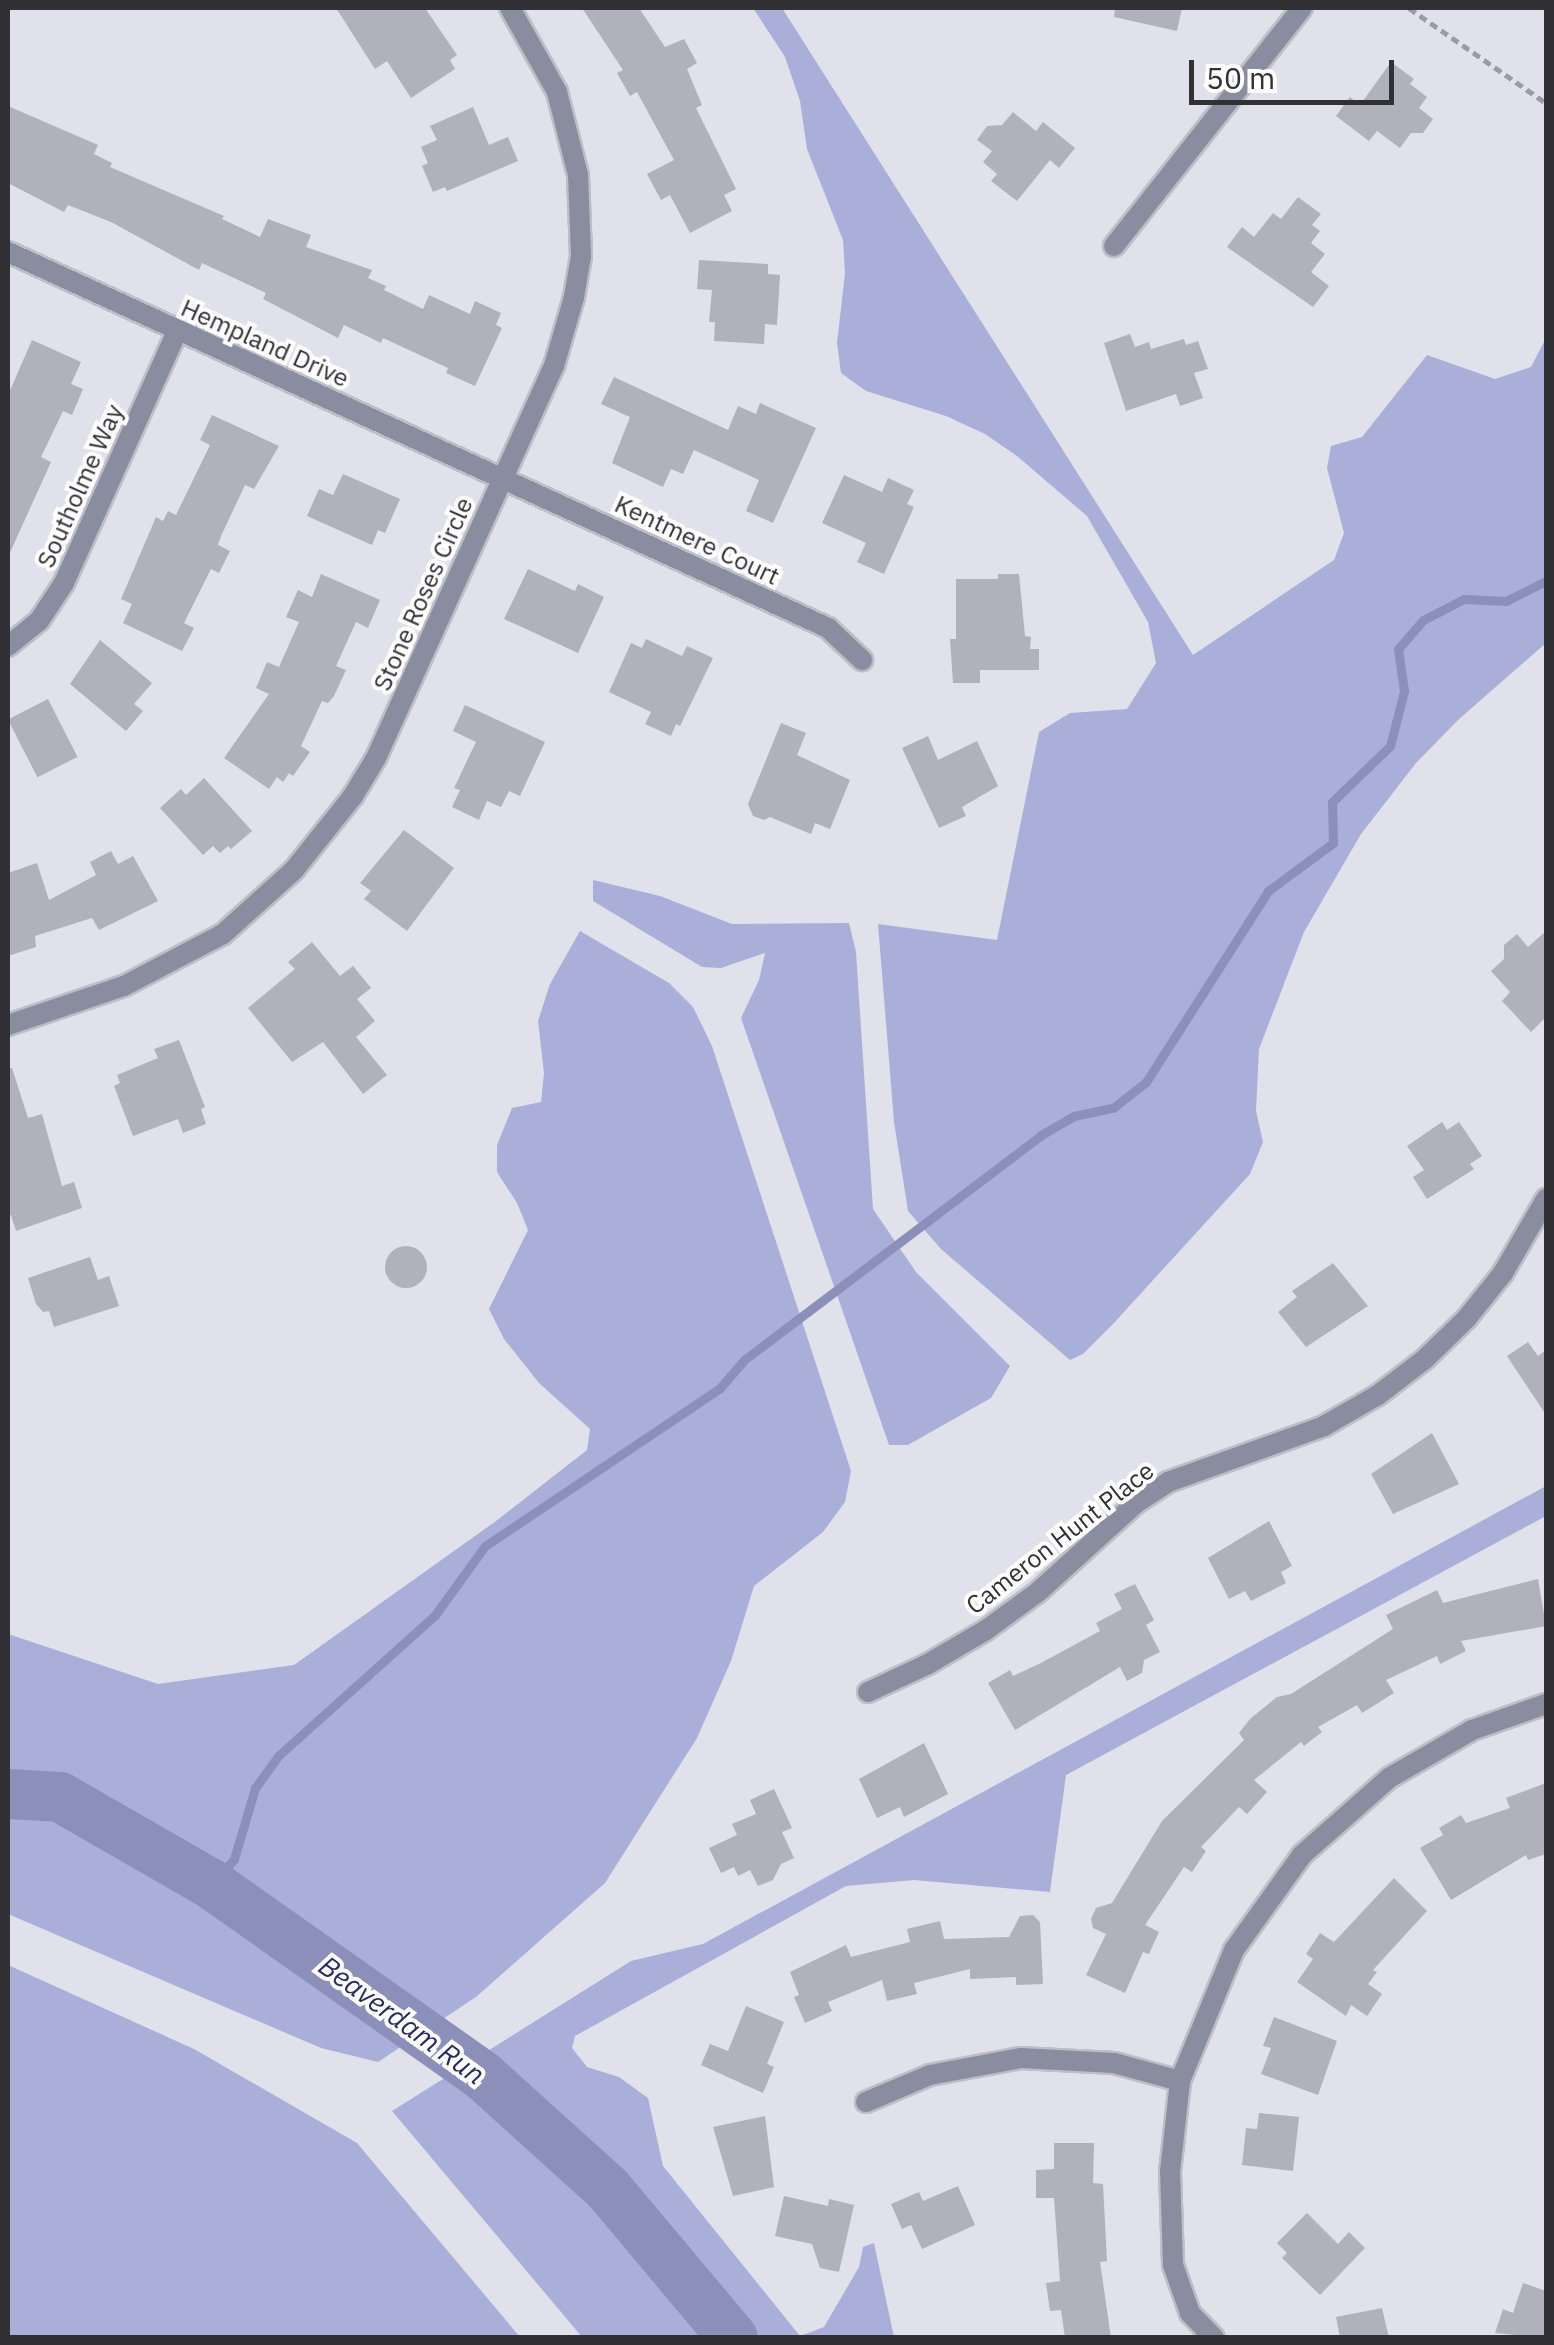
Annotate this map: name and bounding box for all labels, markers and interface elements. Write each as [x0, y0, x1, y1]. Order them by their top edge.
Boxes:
scale bar [1194, 40, 1399, 102]
text: 50 m [1206, 58, 1275, 97]
street label: Hempland Drive [176, 293, 354, 393]
street label: Southolme Way [31, 400, 129, 572]
street label: Kentmere Court [610, 489, 784, 591]
street label: Stone Roses Circle [367, 493, 479, 695]
street label: Cameron Hunt Place [960, 1455, 1160, 1621]
water label: Beaverdam Run [313, 1949, 491, 2091]

